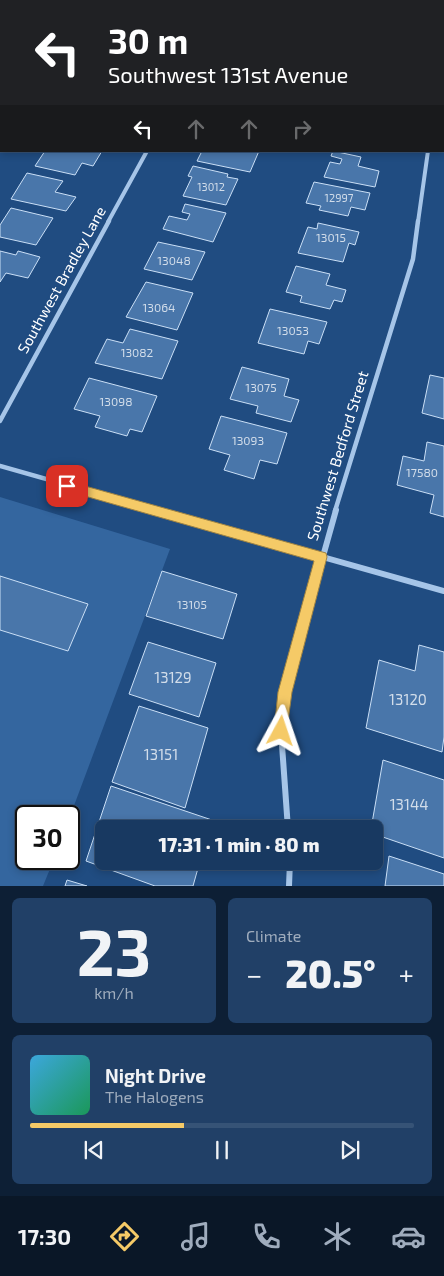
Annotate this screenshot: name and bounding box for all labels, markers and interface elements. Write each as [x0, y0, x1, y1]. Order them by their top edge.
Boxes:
text: 30 m [108, 19, 188, 61]
icon: left [25, 20, 90, 85]
text: Southwest 131st Avenue [108, 61, 348, 87]
icon: left [129, 115, 157, 143]
icon: ahead [182, 115, 210, 143]
icon: ahead [235, 115, 263, 143]
icon: right [288, 115, 316, 143]
house number: 13012 [197, 180, 225, 193]
house number: 12997 [325, 191, 354, 204]
street label: Southwest Bradley Lane [13, 203, 109, 356]
house number: 13015 [316, 230, 346, 244]
house number: 13048 [157, 253, 191, 267]
house number: 13064 [143, 300, 175, 314]
house number: 13053 [277, 323, 309, 337]
house number: 13082 [121, 345, 154, 359]
street label: Southwest Bedford Street [303, 368, 372, 543]
house number: 13075 [245, 380, 277, 394]
house number: 13098 [100, 394, 132, 408]
house number: 13093 [232, 433, 264, 447]
pin [46, 465, 88, 507]
house number: 17580 [406, 465, 438, 479]
icon: arrive [53, 472, 81, 500]
house number: 13105 [177, 597, 207, 611]
house number: 13129 [154, 668, 192, 686]
house number: 13120 [389, 690, 427, 708]
position arrow [254, 704, 306, 756]
house number: 13151 [144, 745, 178, 763]
house number: 13144 [390, 795, 428, 813]
speed limit sign: 30 [15, 805, 80, 870]
text: 17:31 · 1 min · 80 m [159, 833, 319, 856]
text: 23 [77, 911, 151, 989]
text: Climate [246, 926, 301, 945]
text: 20.5° [285, 950, 376, 996]
text: − [246, 957, 262, 991]
text: + [399, 957, 414, 991]
text: km/h [94, 983, 134, 1002]
text: Night Drive [105, 1064, 206, 1087]
text: The Halogens [105, 1087, 204, 1106]
icon: previous [80, 1136, 108, 1164]
icon: pause [208, 1136, 236, 1164]
icon: next [336, 1136, 364, 1164]
icon: directions [107, 1219, 142, 1254]
icon: music [178, 1219, 213, 1254]
icon: phone [249, 1219, 284, 1254]
icon: climate [320, 1219, 355, 1254]
icon: car [391, 1219, 426, 1254]
text: 17:30 [18, 1223, 71, 1249]

